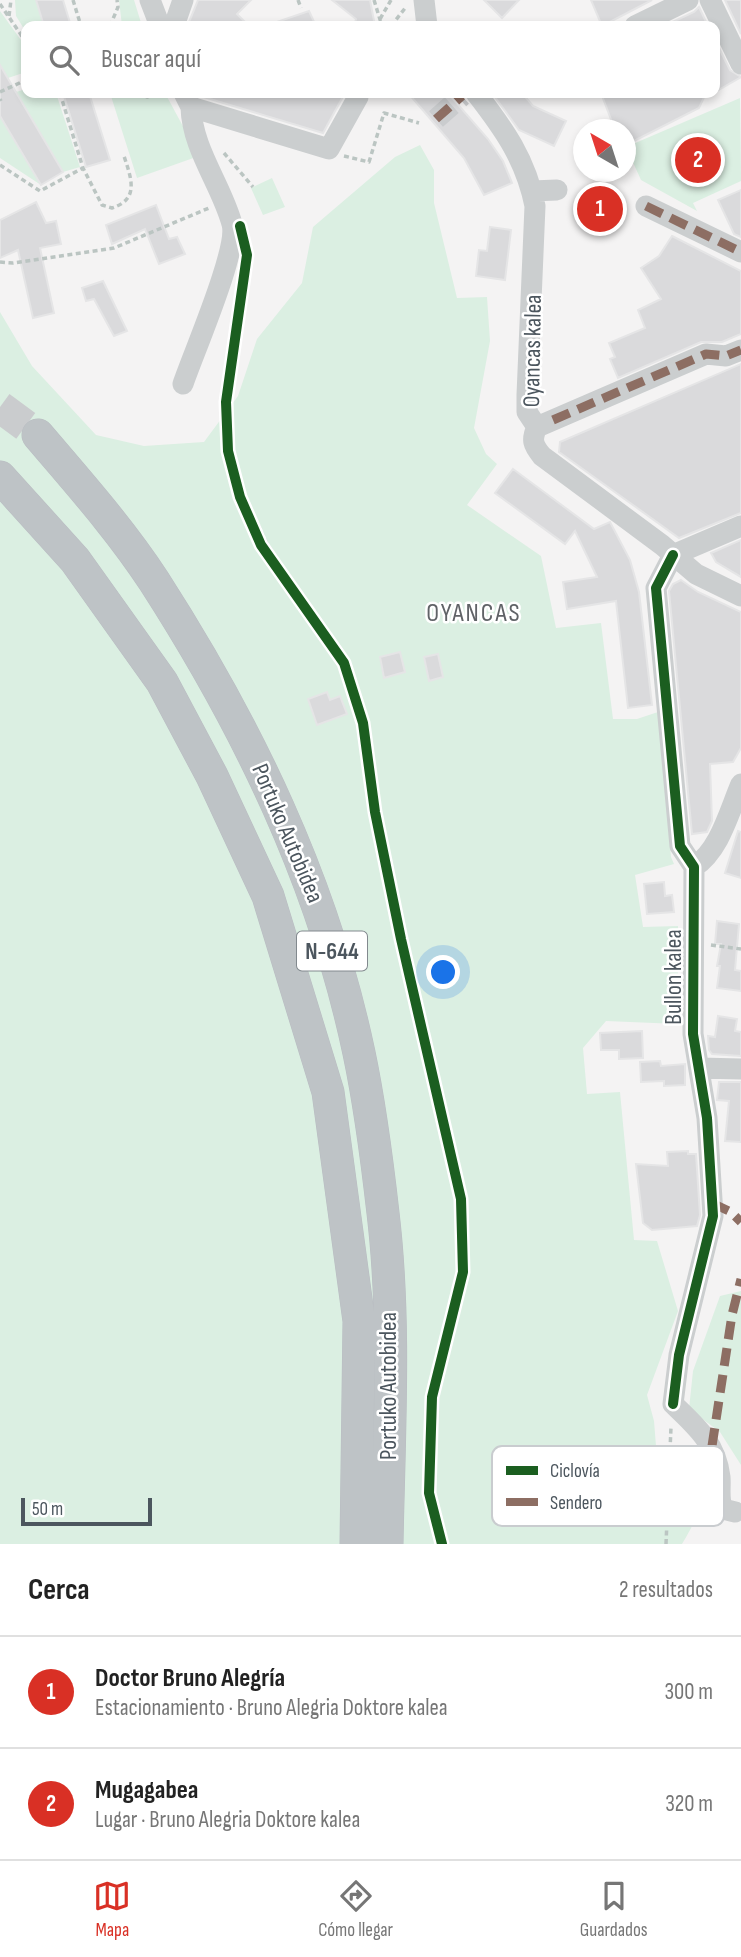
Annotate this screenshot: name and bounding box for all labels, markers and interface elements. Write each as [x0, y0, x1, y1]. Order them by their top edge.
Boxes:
search box [21, 21, 720, 98]
icon: search [45, 41, 83, 79]
text: Buscar aquí [101, 44, 201, 75]
north arrow [573, 119, 636, 182]
pin: 2 [675, 134, 721, 186]
pin: 1 [577, 183, 623, 235]
street label: Oyancas kalea [517, 294, 548, 408]
district label: OYANCAS [426, 598, 522, 629]
street label: Portuko Autobidea [245, 759, 330, 907]
street label: Bullon kalea [659, 929, 688, 1025]
road number: N-644 [297, 932, 367, 970]
your location [426, 955, 460, 989]
street label: Portuko Autobidea [374, 1312, 403, 1460]
legend [492, 1446, 724, 1526]
text: Ciclovía [550, 1460, 600, 1483]
text: Sendero [550, 1492, 603, 1515]
scale bar [21, 1495, 152, 1527]
text: 50 m [32, 1498, 63, 1521]
text: Cerca [28, 1572, 90, 1608]
text: 2 resultados [619, 1576, 713, 1604]
text: Doctor Bruno Alegría [95, 1663, 285, 1694]
text: 1 [46, 1678, 56, 1706]
text: 300 m [664, 1678, 713, 1706]
text: Estacionamiento · Bruno Alegria Doktore kalea [95, 1694, 448, 1722]
text: Mugagabea [95, 1775, 198, 1806]
text: 2 [46, 1790, 56, 1818]
text: 320 m [665, 1790, 713, 1818]
text: Lugar · Bruno Alegria Doktore kalea [95, 1806, 360, 1834]
tab: Mapa [93, 1877, 131, 1942]
tab: Cómo llegar [318, 1877, 393, 1942]
tab: Guardados [580, 1877, 648, 1942]

